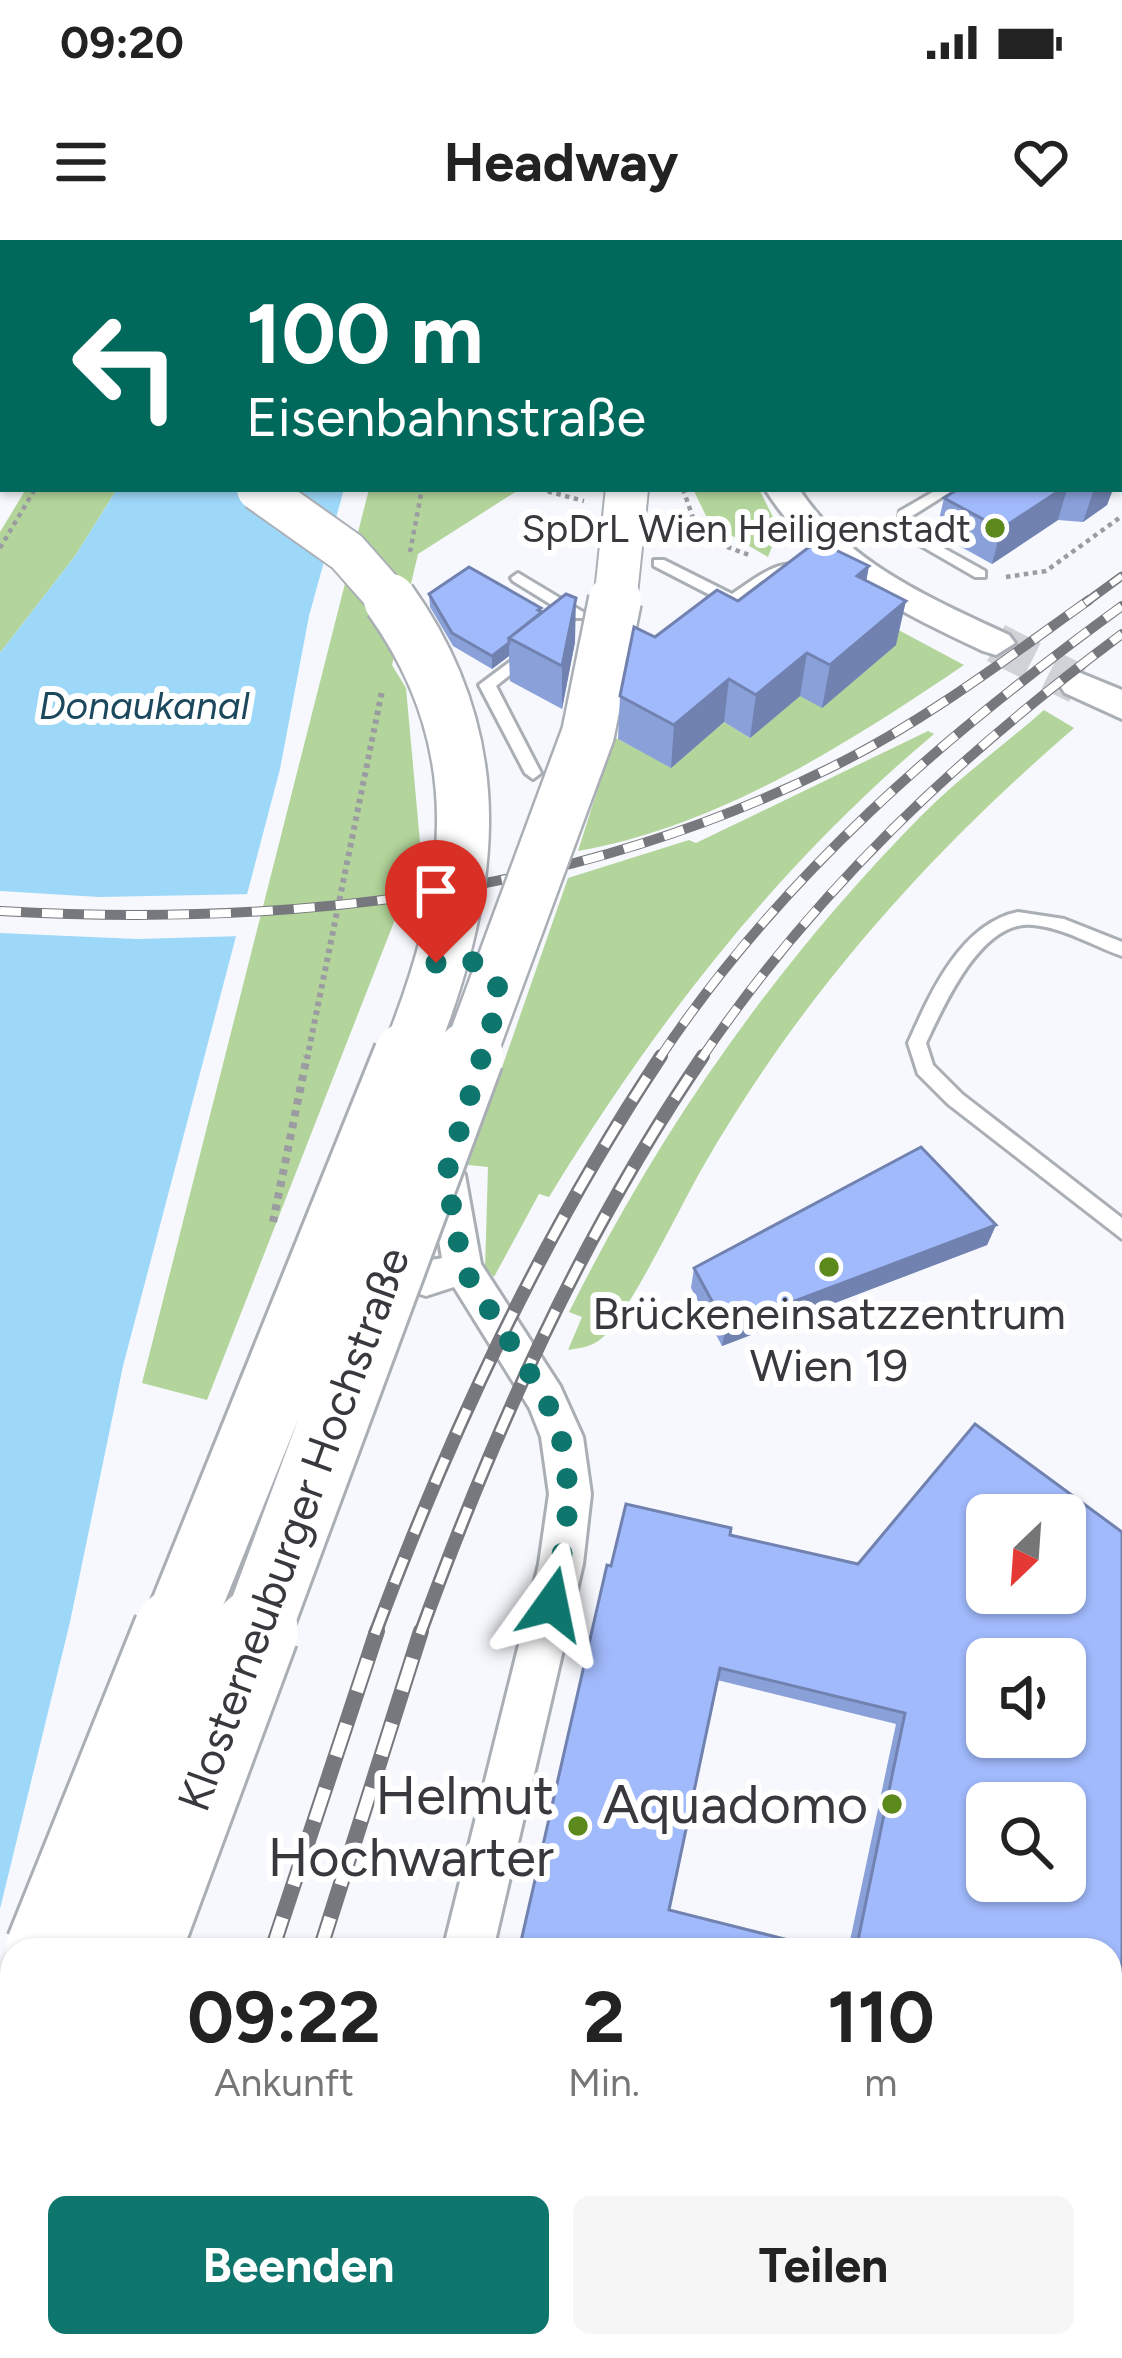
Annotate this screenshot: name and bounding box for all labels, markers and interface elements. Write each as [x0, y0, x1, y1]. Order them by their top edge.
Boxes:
text: 09:20 [60, 15, 184, 69]
icon: menu [48, 129, 114, 195]
icon: heart [1008, 129, 1074, 195]
text: Headway [444, 130, 678, 195]
text: 100 m [246, 283, 484, 384]
icon: left [48, 288, 204, 444]
text: Eisenbahnstraße [246, 385, 646, 450]
place label: SpDrL Wien Heiligenstadt [521, 505, 971, 552]
marker: SpDrL Wien Heiligenstadt [982, 515, 1008, 541]
water label: Donaukanal [39, 682, 250, 729]
pin [385, 840, 487, 963]
icon: arrive [403, 858, 469, 924]
street label: Klosterneuburger Hochstraße [166, 1240, 420, 1818]
marker: Brückeneinsatzzentrum Wien 19 [816, 1254, 842, 1280]
place label: Brückeneinsatzzentrum Wien 19 [592, 1286, 1066, 1392]
north arrow [966, 1494, 1086, 1614]
map controls [966, 1494, 1086, 1902]
position arrow [489, 1541, 615, 1667]
button: sound [966, 1638, 1086, 1758]
place label: Helmut Hochwarter [268, 1763, 554, 1890]
place label: Aquadomo [603, 1772, 868, 1837]
button: search [966, 1782, 1086, 1902]
marker: Aquadomo [879, 1791, 905, 1817]
marker: Helmut Hochwarter [565, 1813, 591, 1839]
text: 09:22 [187, 1974, 381, 2060]
text: 2 [583, 1974, 625, 2060]
text: 110 [827, 1974, 935, 2060]
text: Ankunft [214, 2059, 354, 2106]
text: Min. [568, 2059, 640, 2106]
text: m [864, 2059, 898, 2106]
button: Beenden [48, 2196, 549, 2334]
button: Teilen [573, 2196, 1074, 2334]

